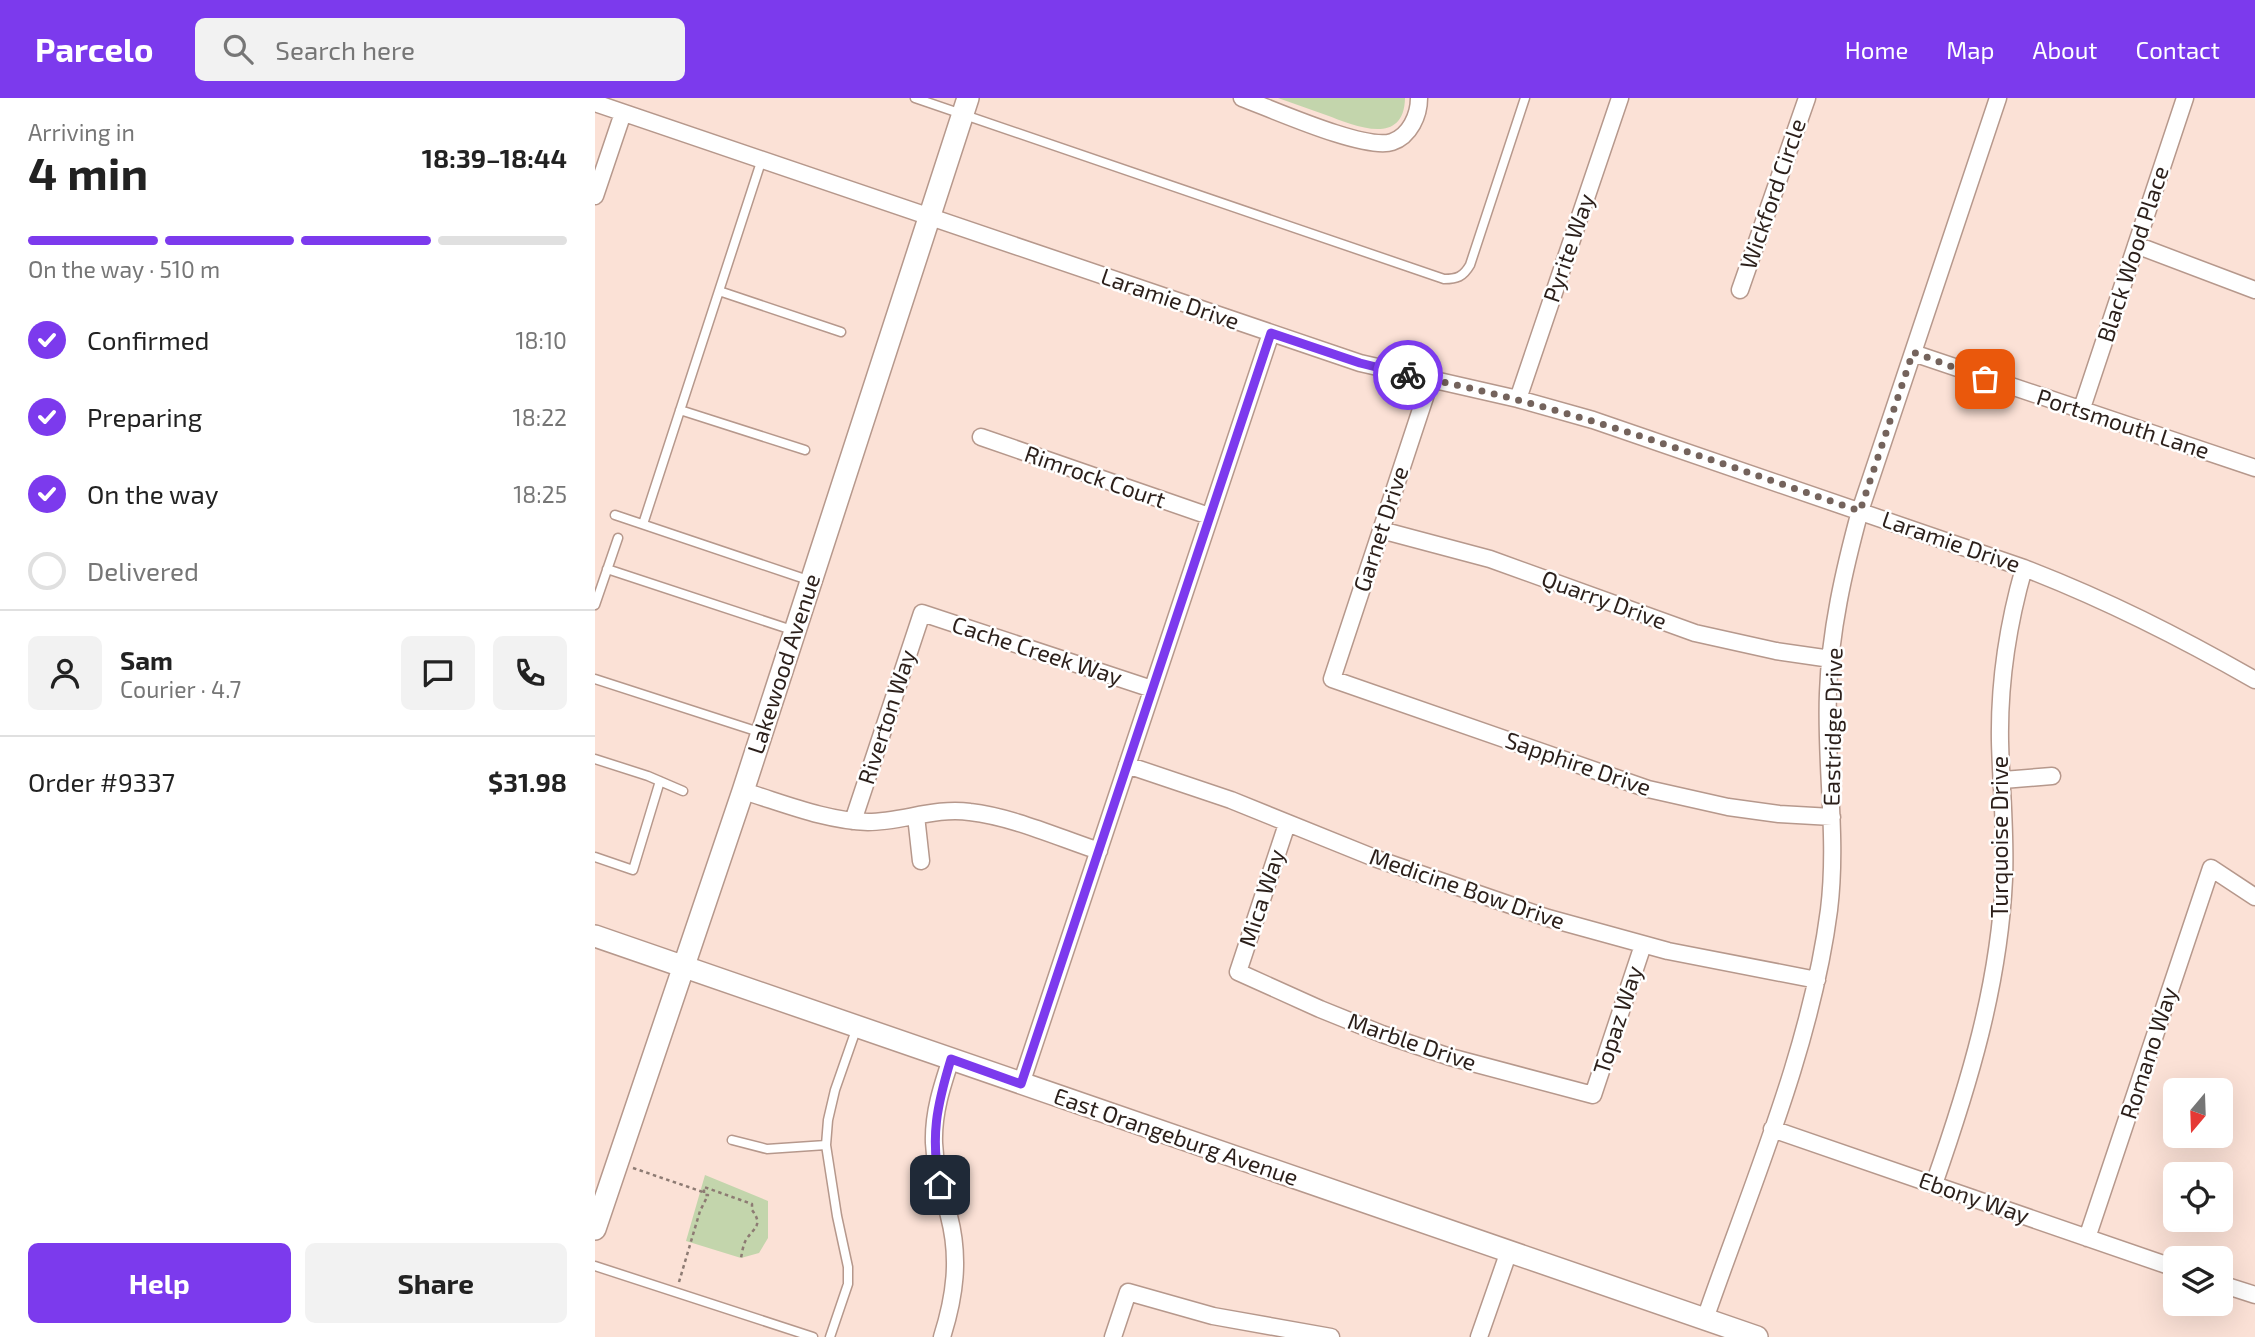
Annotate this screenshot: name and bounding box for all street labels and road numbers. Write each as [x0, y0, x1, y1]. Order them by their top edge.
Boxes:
street label: Wickford Circle [1733, 115, 1811, 273]
street label: Black Wood Place [2090, 162, 2174, 345]
street label: Pyrite Way [1536, 190, 1600, 306]
street label: Laramie Drive [1098, 261, 1243, 335]
street label: Portsmouth Lane [2033, 382, 2213, 464]
street label: Rimrock Court [1021, 439, 1170, 513]
street label: Garnet Drive [1347, 462, 1414, 595]
street label: Laramie Drive [1879, 504, 2024, 578]
street label: Quarry Drive [1538, 564, 1671, 635]
street label: Lakewood Avenue [741, 570, 825, 757]
street label: Cache Creek Way [949, 609, 1126, 691]
street label: Riverton Way [851, 646, 921, 788]
street label: Eastridge Drive [1817, 647, 1847, 807]
street label: Sapphire Drive [1502, 725, 1655, 801]
street label: Turquoise Drive [1985, 756, 2013, 918]
street label: Medicine Bow Drive [1366, 841, 1569, 935]
street label: Mica Way [1232, 845, 1290, 950]
street label: Topaz Way [1586, 962, 1648, 1078]
street label: Romano Way [2113, 983, 2183, 1122]
street label: Marble Drive [1344, 1006, 1480, 1076]
street label: East Orangeburg Avenue [1050, 1081, 1302, 1191]
street label: Ebony Way [1915, 1165, 2033, 1229]

